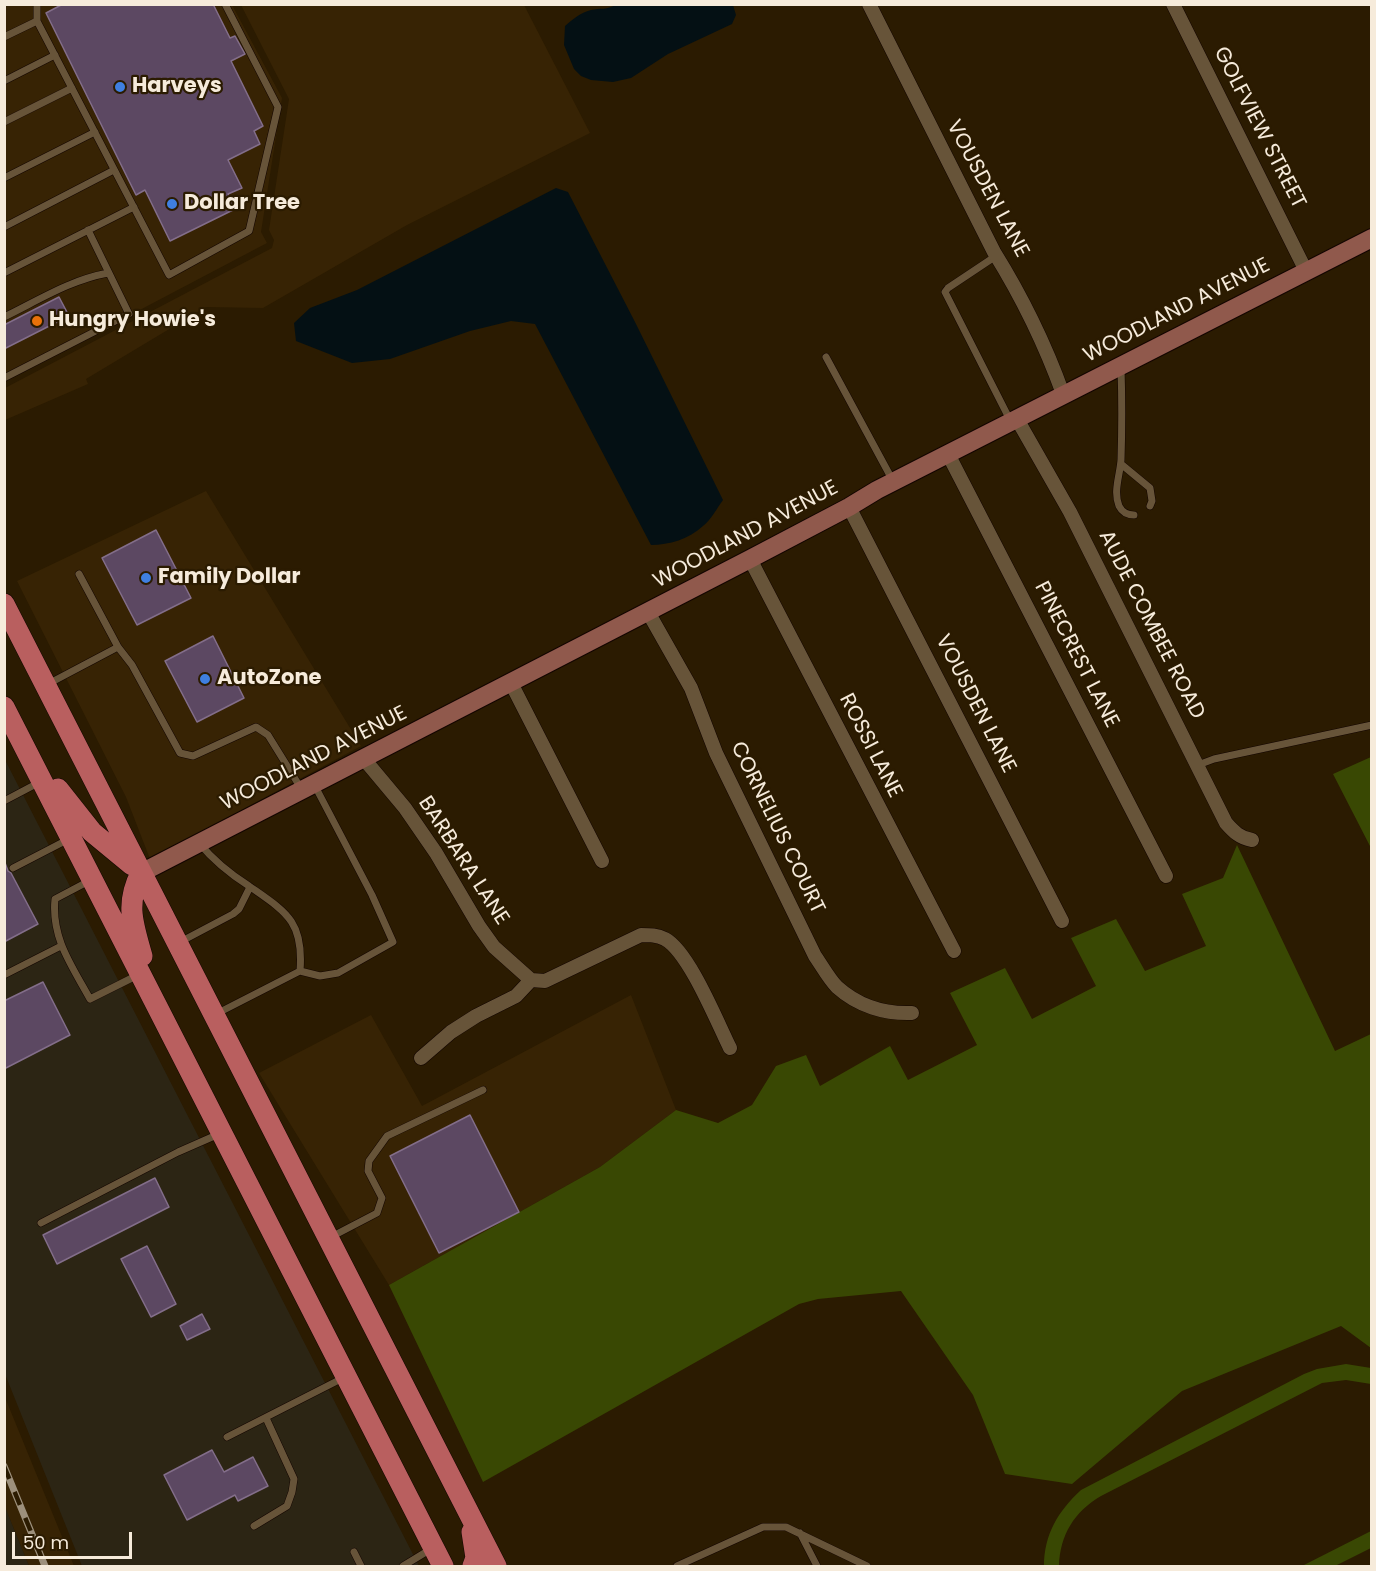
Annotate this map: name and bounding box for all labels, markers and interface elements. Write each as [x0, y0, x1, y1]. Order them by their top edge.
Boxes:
street label: GOLFVIEW STREET [1207, 43, 1311, 213]
place label: Harveys [132, 74, 222, 100]
marker: Harveys [113, 80, 127, 94]
street label: VOUSDEN LANE [940, 116, 1034, 262]
place label: Dollar Tree [184, 191, 300, 217]
marker: Dollar Tree [165, 197, 179, 211]
street label: WOODLAND AVENUE [1080, 253, 1274, 369]
place label: Hungry Howie's [49, 308, 216, 334]
marker: Hungry Howie's [30, 314, 44, 328]
street label: WOODLAND AVENUE [649, 476, 843, 594]
street label: AUDE COMBEE ROAD [1092, 526, 1210, 724]
place label: Family Dollar [158, 565, 300, 591]
marker: Family Dollar [139, 571, 153, 585]
street label: PINECREST LANE [1028, 578, 1124, 732]
street label: VOUSDEN LANE [929, 631, 1021, 777]
place label: AutoZone [217, 666, 322, 692]
marker: AutoZone [198, 672, 212, 686]
street label: ROSSI LANE [833, 690, 907, 802]
street label: WOODLAND AVENUE [217, 701, 411, 817]
street label: CORNELIUS COURT [724, 738, 830, 918]
street label: BARBARA LANE [412, 792, 514, 930]
scale bar [15, 1520, 135, 1558]
text: 50 m [23, 1530, 69, 1555]

